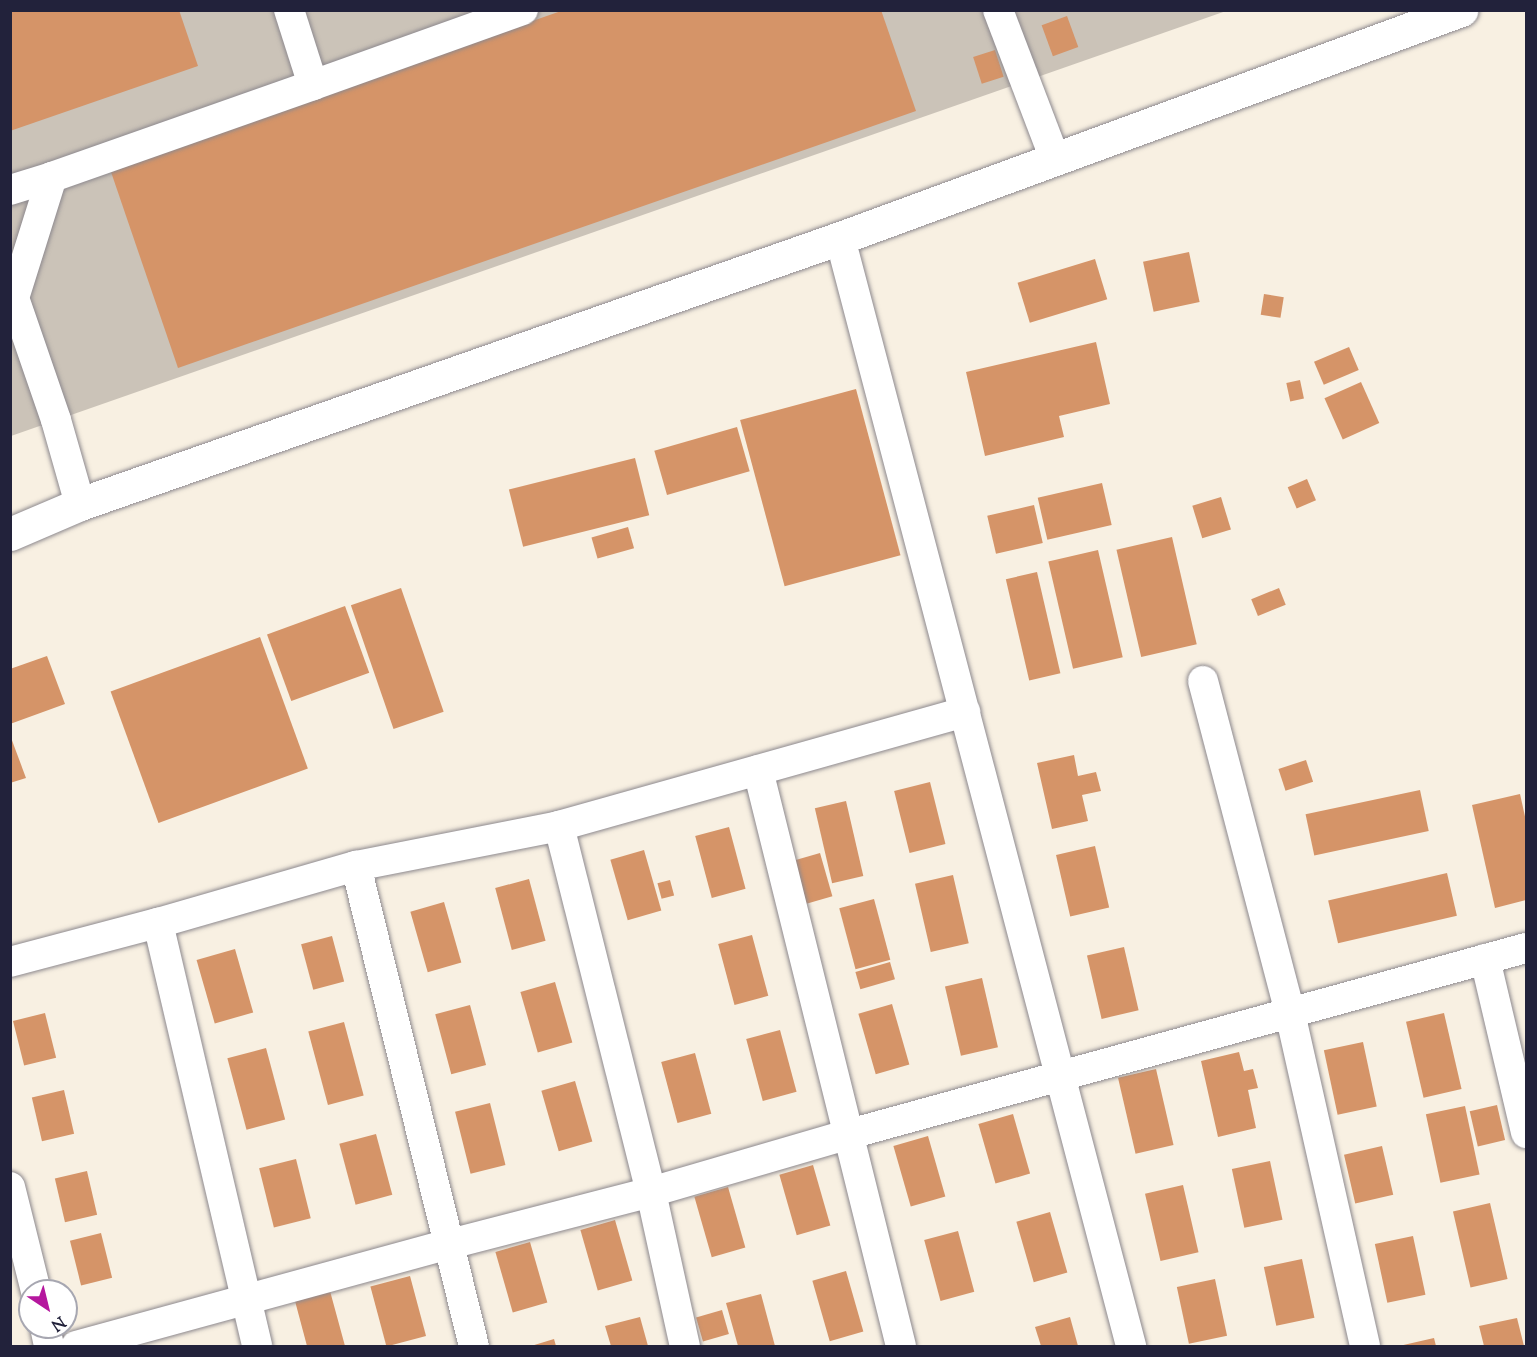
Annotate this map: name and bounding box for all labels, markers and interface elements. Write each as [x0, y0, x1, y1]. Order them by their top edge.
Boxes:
north arrow [18, 1279, 78, 1339]
text: N [46, 1309, 69, 1336]

